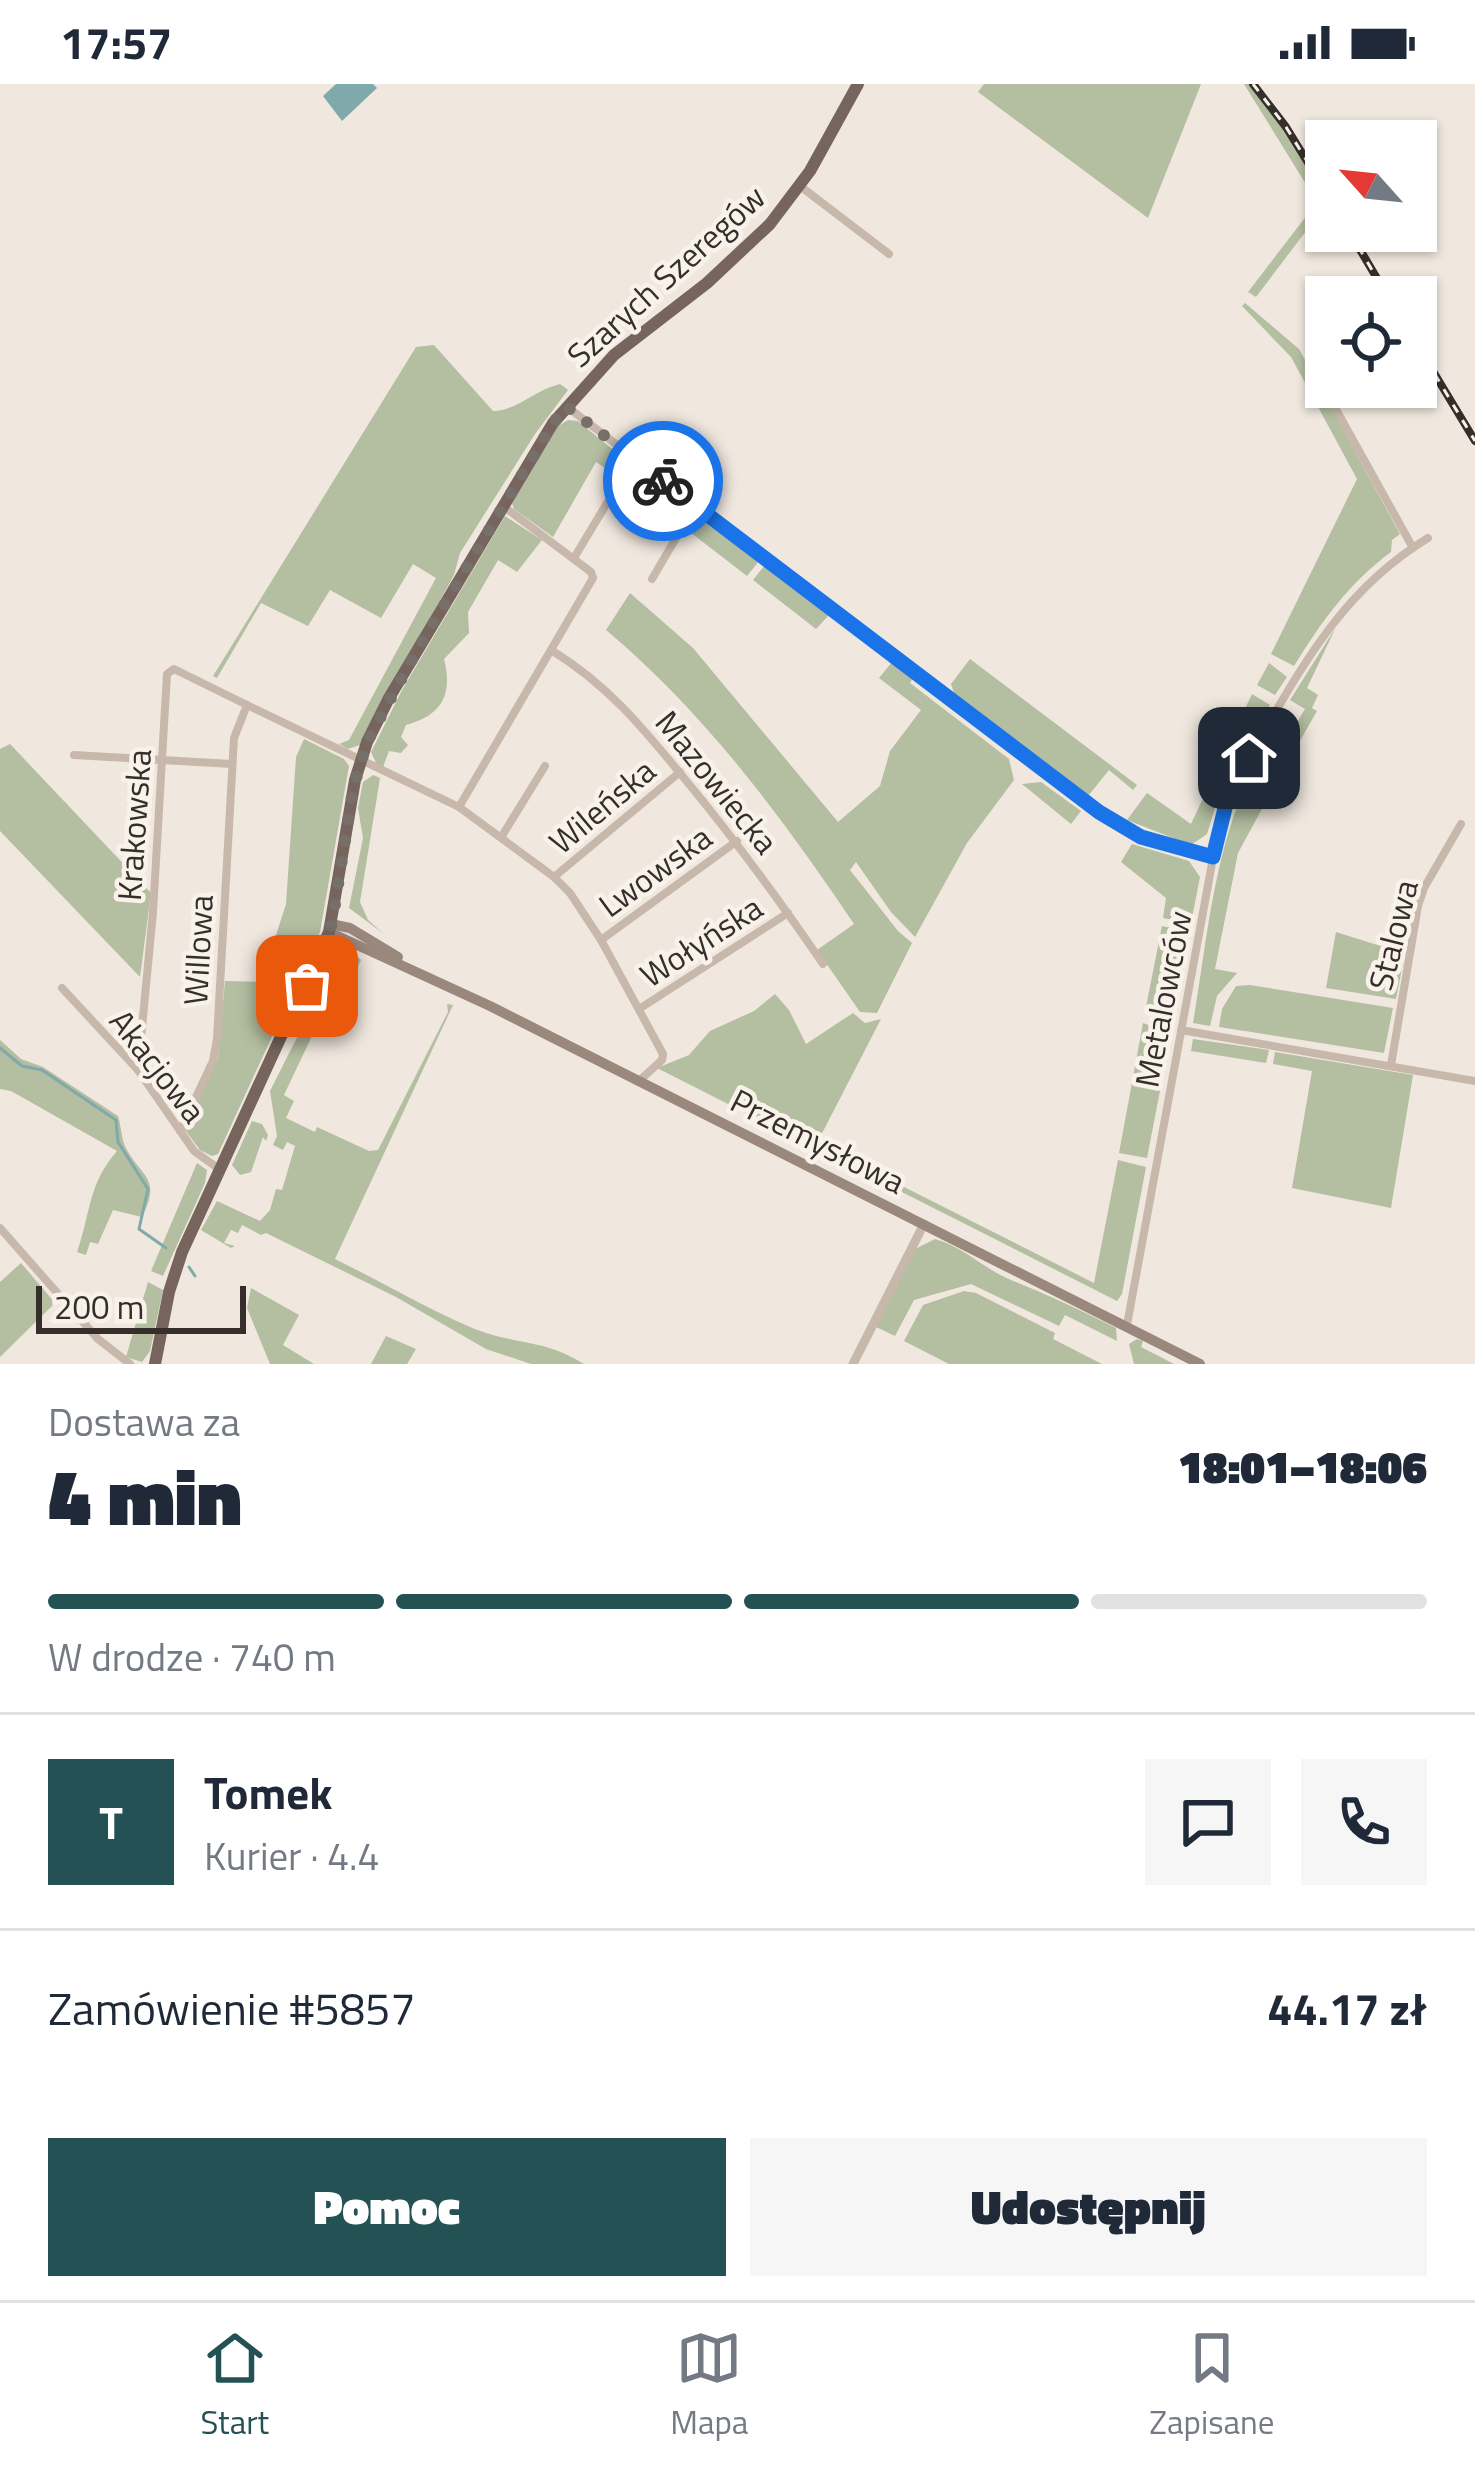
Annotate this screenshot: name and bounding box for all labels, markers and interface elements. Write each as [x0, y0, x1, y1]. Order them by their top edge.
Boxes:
text: 17:57 [60, 8, 172, 76]
north arrow [1305, 120, 1437, 252]
map controls [1305, 120, 1437, 408]
street label: Szarych Szeregów [556, 173, 776, 379]
button: locate [1305, 276, 1437, 408]
courier [603, 421, 723, 541]
icon: bike [630, 448, 696, 514]
street label: Mazowiecka [643, 699, 791, 865]
pin [1198, 707, 1300, 809]
icon: home [1216, 725, 1282, 791]
street label: Wileńska [538, 746, 666, 866]
street label: Krakowska [104, 748, 164, 902]
street label: Lwowska [588, 813, 722, 929]
street label: Stalowa [1355, 875, 1431, 995]
street label: Wołyńska [630, 883, 772, 999]
street label: Willowa [170, 894, 226, 1006]
street label: Metalowców [1121, 907, 1205, 1091]
pin [256, 935, 358, 1037]
icon: bag [274, 953, 340, 1019]
street label: Akacjowa [98, 998, 218, 1134]
street label: Przemysłowa [722, 1076, 914, 1206]
scale bar [36, 1280, 246, 1333]
text: 200 m [54, 1282, 144, 1332]
text: Dostawa za [48, 1392, 240, 1451]
text: 18:01–18:06 [1178, 1432, 1427, 1500]
text: 4 min [48, 1437, 242, 1555]
text: W drodze · 740 m [48, 1627, 336, 1686]
text: Tomek [204, 1758, 332, 1826]
button: chat [1145, 1759, 1271, 1885]
button: phone [1301, 1759, 1427, 1885]
text: T [99, 1788, 123, 1856]
text: Kurier · 4.4 [204, 1826, 379, 1885]
text: Zamówienie #5857 [48, 1974, 415, 2042]
text: 44.17 zł [1267, 1974, 1427, 2042]
button: Pomoc [48, 2138, 726, 2276]
button: Udostępnij [750, 2138, 1427, 2276]
tab: Start [200, 2325, 269, 2447]
tab: Mapa [670, 2325, 748, 2447]
tab: Zapisane [1149, 2325, 1274, 2447]

